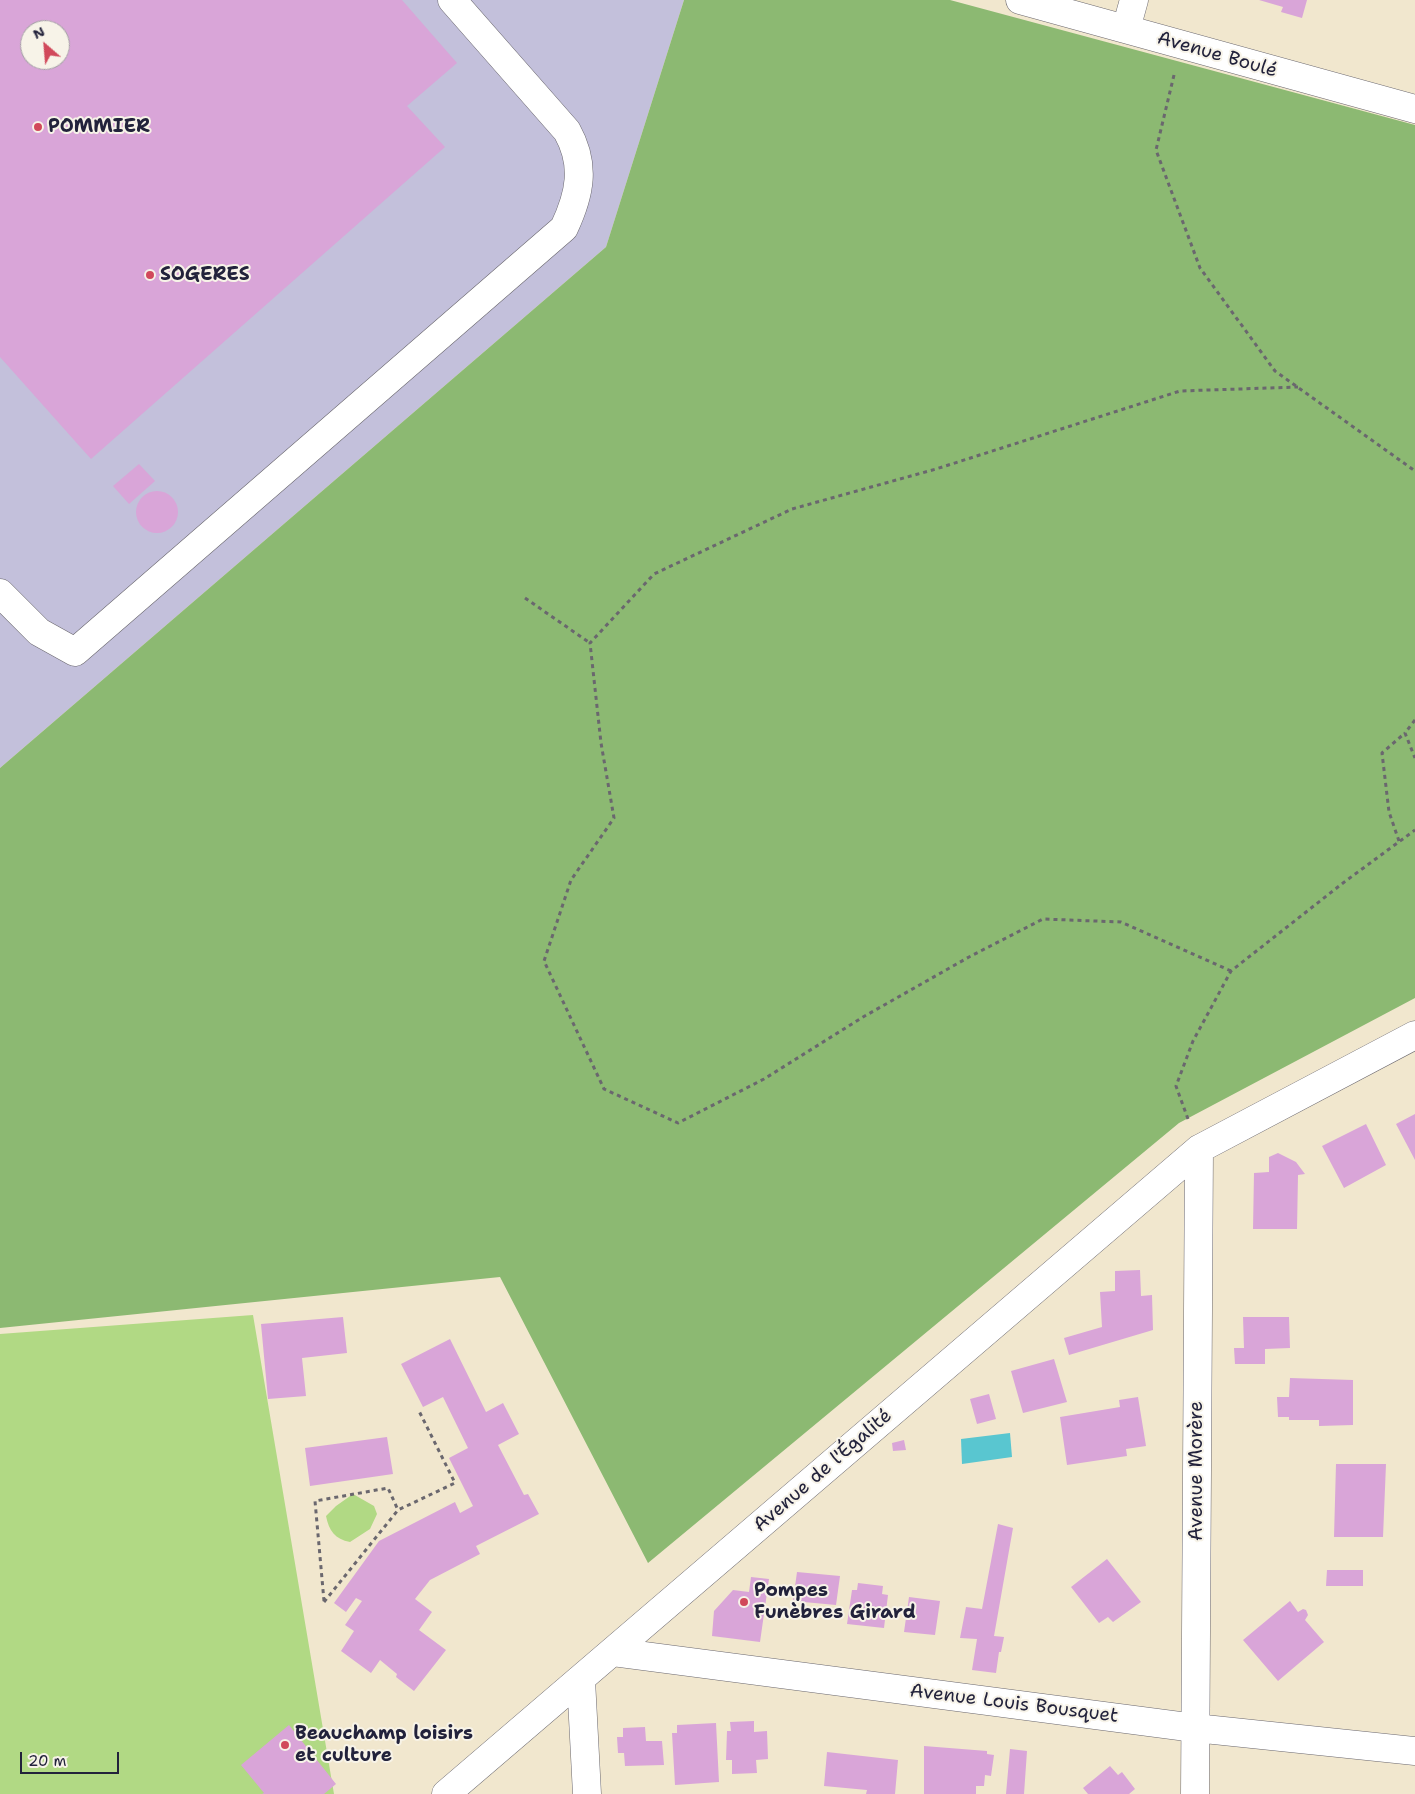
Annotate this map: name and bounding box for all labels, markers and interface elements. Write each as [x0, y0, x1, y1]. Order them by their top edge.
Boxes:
north arrow [20, 20, 70, 70]
text: N [30, 22, 48, 43]
street label: Avenue Boulé [1154, 27, 1280, 83]
place label: POMMIER [48, 116, 150, 138]
marker: POMMIER [32, 121, 44, 133]
place label: SOGERES [160, 264, 250, 286]
marker: SOGERES [144, 269, 156, 281]
street label: Avenue Morère [1186, 1401, 1208, 1541]
street label: Avenue de l'Égalité [749, 1405, 897, 1537]
place label: Pompes Funèbres Girard [754, 1580, 916, 1624]
marker: Pompes Funèbres Girard [738, 1596, 750, 1608]
street label: Avenue Louis Bousquet [908, 1680, 1120, 1728]
place label: Beauchamp loisirs et culture [295, 1723, 473, 1767]
marker: Beauchamp loisirs et culture [279, 1739, 291, 1751]
scale bar [22, 1742, 121, 1774]
text: 20 m [28, 1751, 67, 1771]

